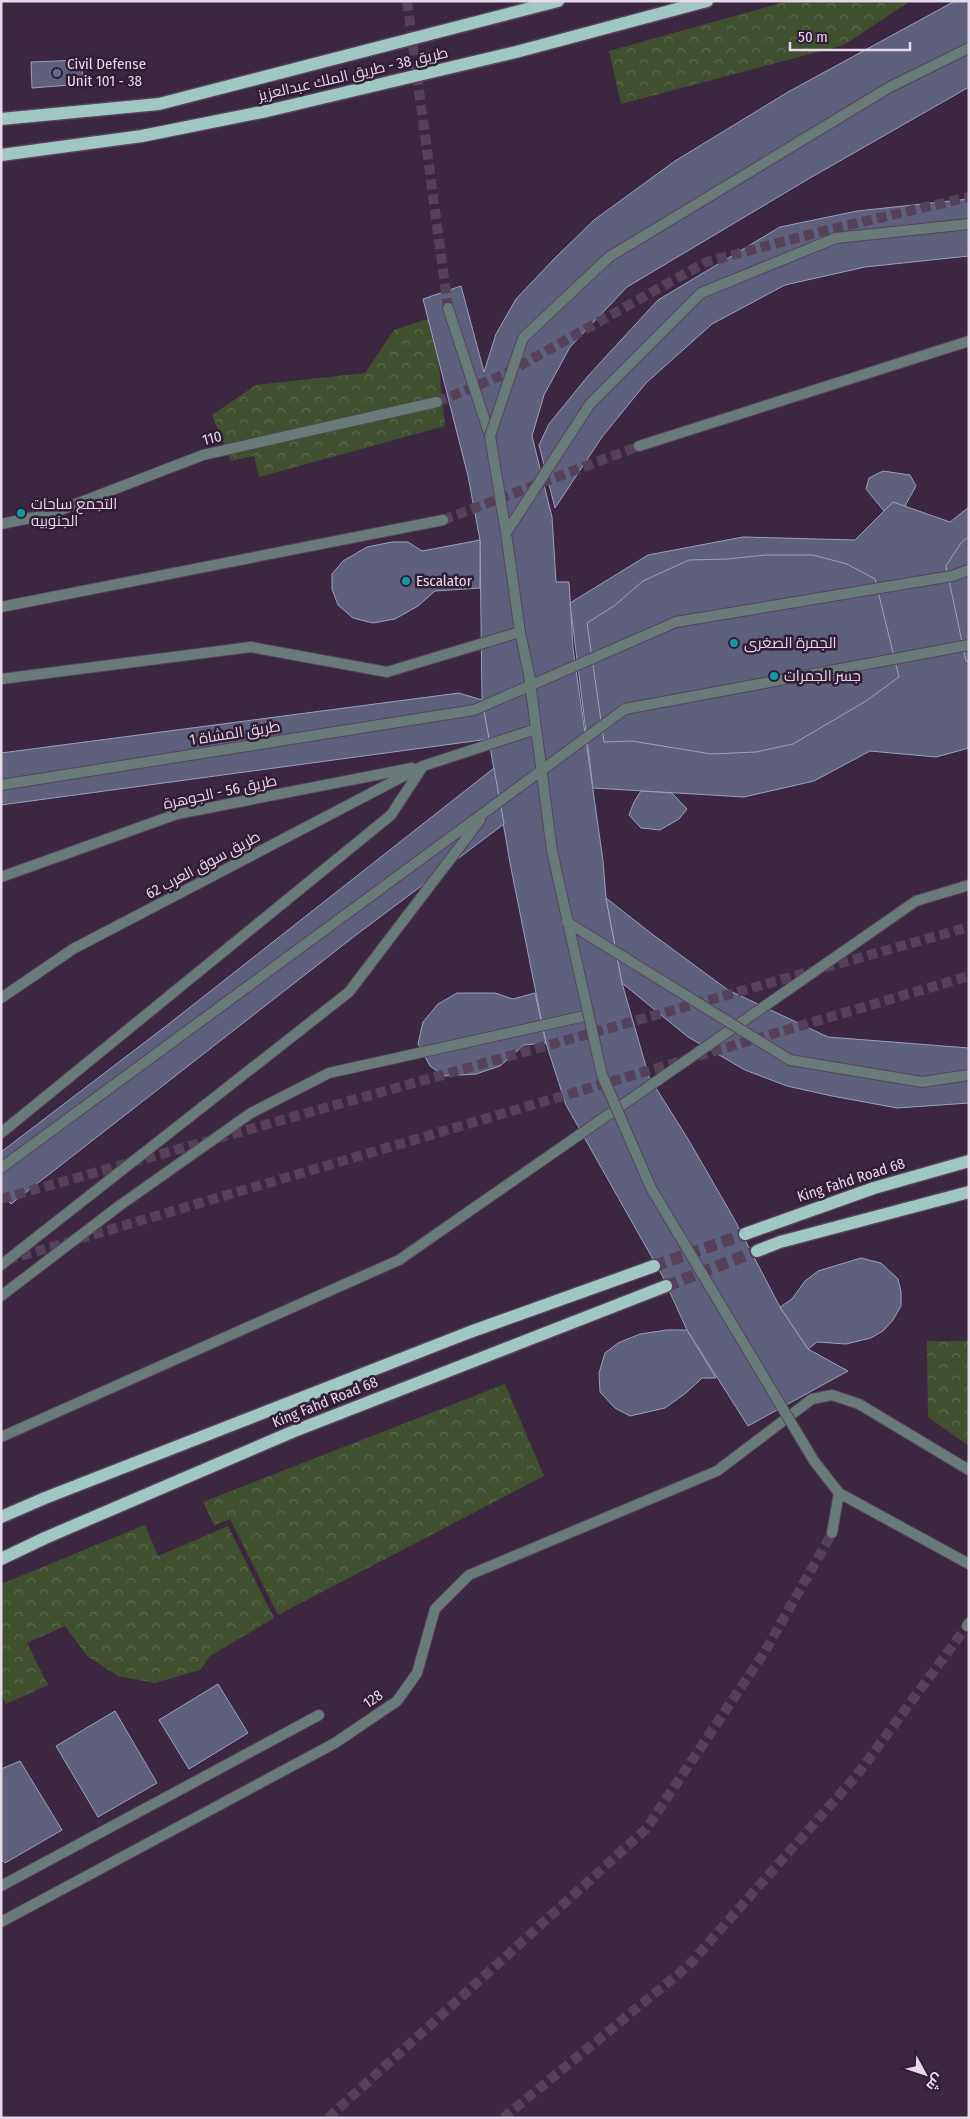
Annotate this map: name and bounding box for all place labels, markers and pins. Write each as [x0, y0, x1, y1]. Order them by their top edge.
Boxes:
place label: Civil Defense Unit 101 - 38 [67, 55, 146, 90]
marker: Civil Defense Unit 101 - 38 [51, 67, 63, 79]
place label: التجمع ساحات الجنوبيه [31, 495, 117, 530]
marker: التجمع ساحات الجنوبيه [15, 507, 27, 519]
place label: Escalator [416, 572, 473, 590]
marker: Escalator [400, 575, 412, 587]
place label: الجمرة الصغرى [744, 634, 837, 653]
marker: الجمرة الصغرى [728, 637, 740, 649]
place label: جسر الجمرات [784, 667, 861, 685]
marker: جسر الجمرات [768, 670, 780, 682]

